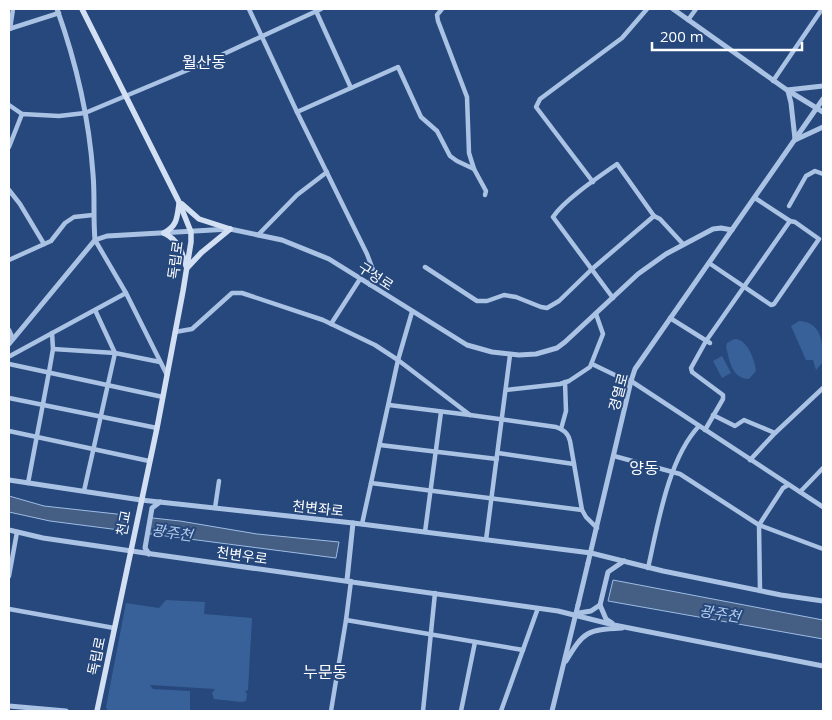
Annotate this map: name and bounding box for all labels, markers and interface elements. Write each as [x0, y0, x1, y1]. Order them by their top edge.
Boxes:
scale bar [652, 20, 802, 52]
text: 200 m [660, 26, 704, 46]
district label: 월산동 [182, 51, 226, 73]
street label: 독립로 [163, 239, 187, 280]
street label: 구성로 [355, 258, 397, 295]
street label: 경열로 [604, 371, 632, 413]
district label: 양동 [629, 457, 659, 479]
street label: 천변좌로 [291, 496, 345, 520]
street label: 천교 [111, 508, 135, 537]
water label: 광주천 [150, 519, 196, 545]
street label: 천변우로 [215, 542, 269, 568]
water label: 광주천 [698, 600, 744, 626]
street label: 독립로 [83, 635, 109, 677]
district label: 누문동 [303, 661, 347, 683]

